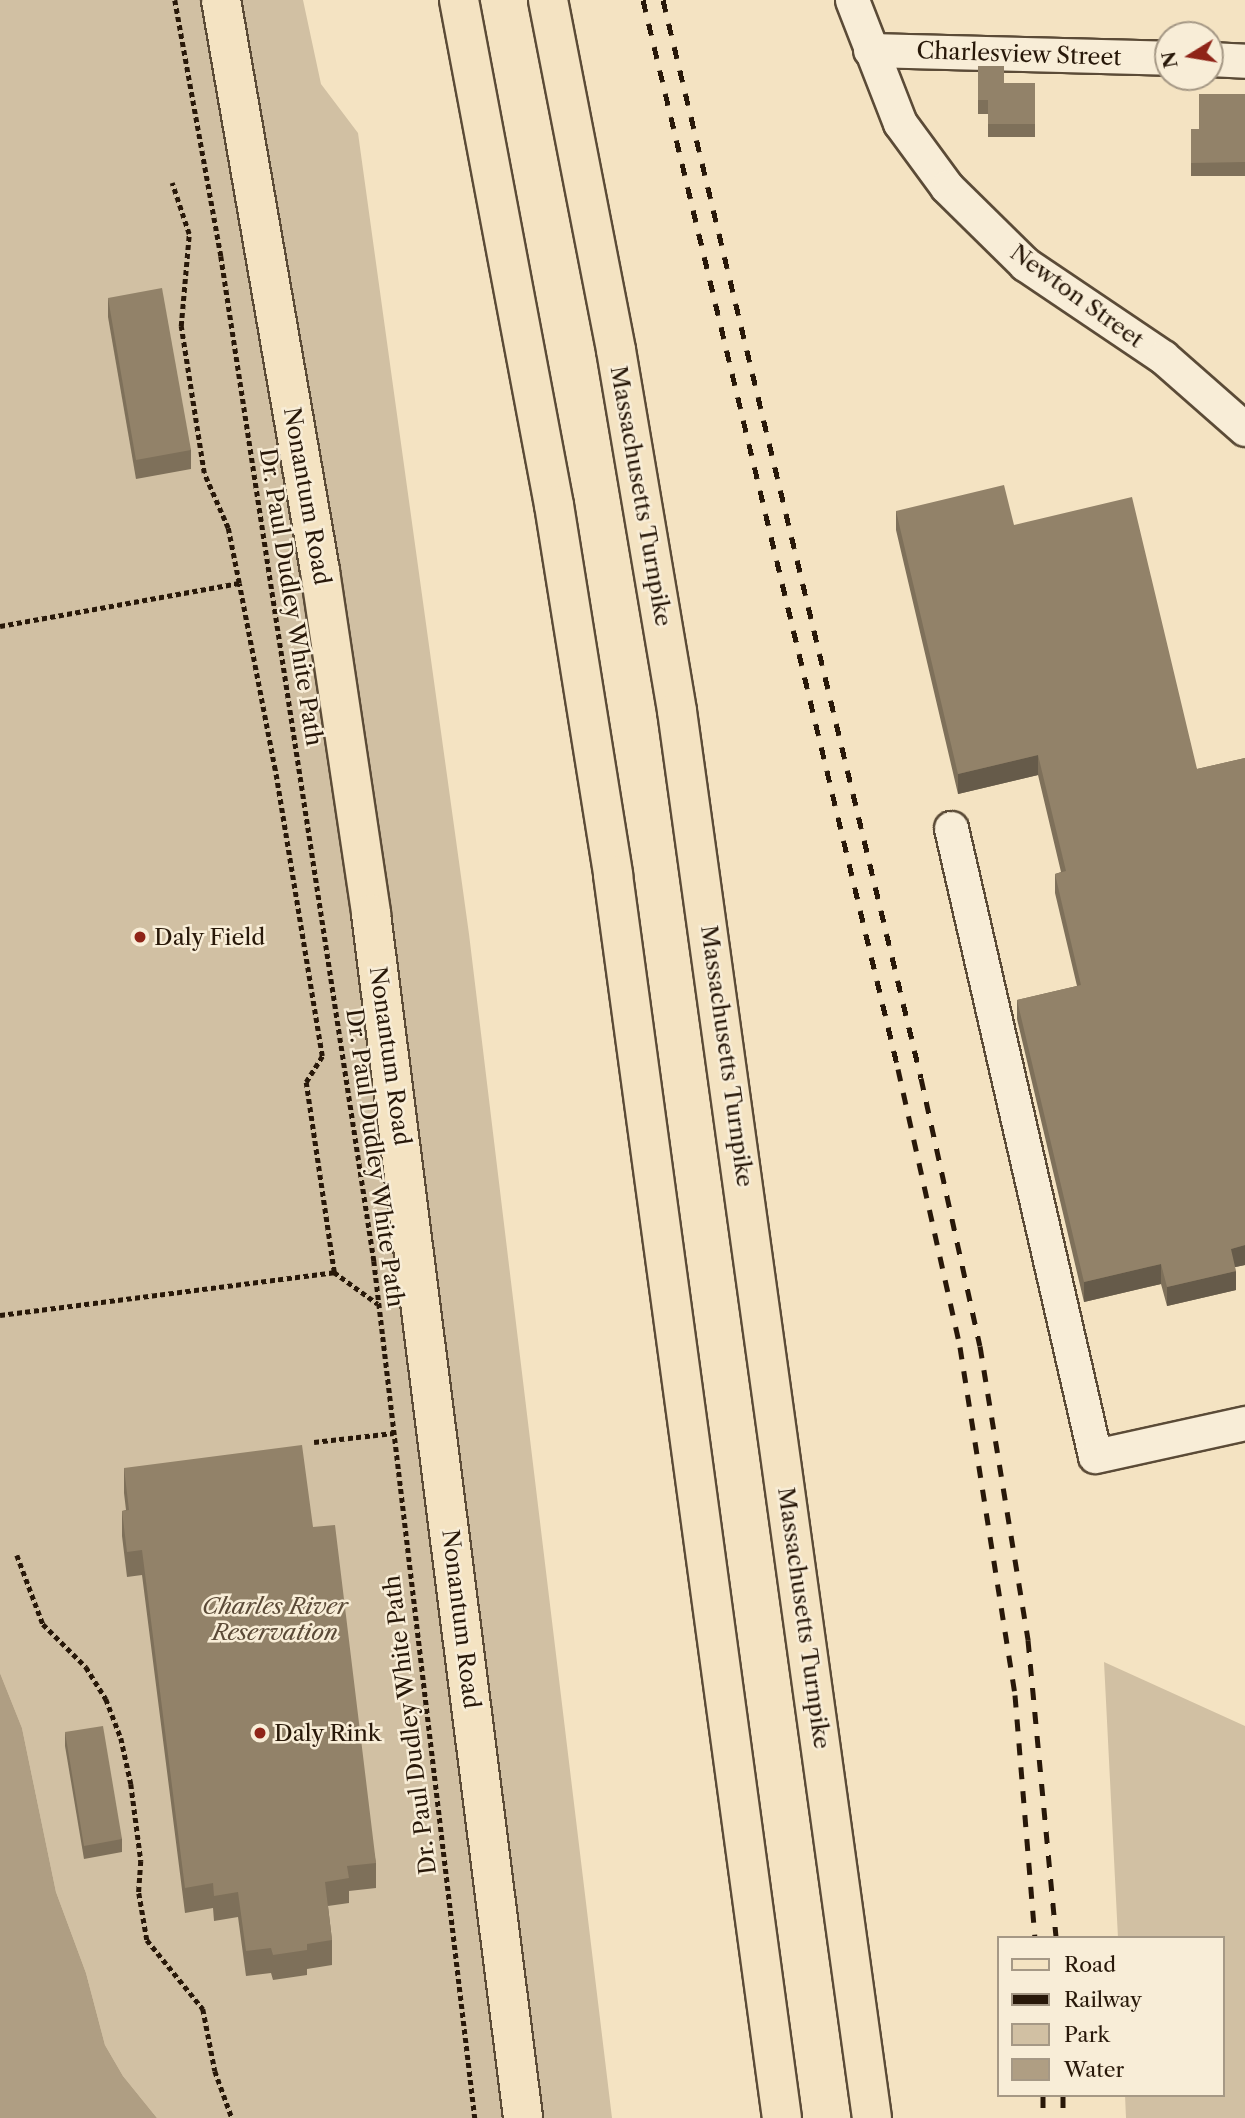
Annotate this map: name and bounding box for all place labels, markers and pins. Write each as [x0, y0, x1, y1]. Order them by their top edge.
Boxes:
place label: Daly Field [154, 923, 266, 951]
marker: Daly Field [132, 929, 148, 945]
place label: Daly Rink [274, 1719, 382, 1747]
marker: Daly Rink [252, 1725, 268, 1741]

